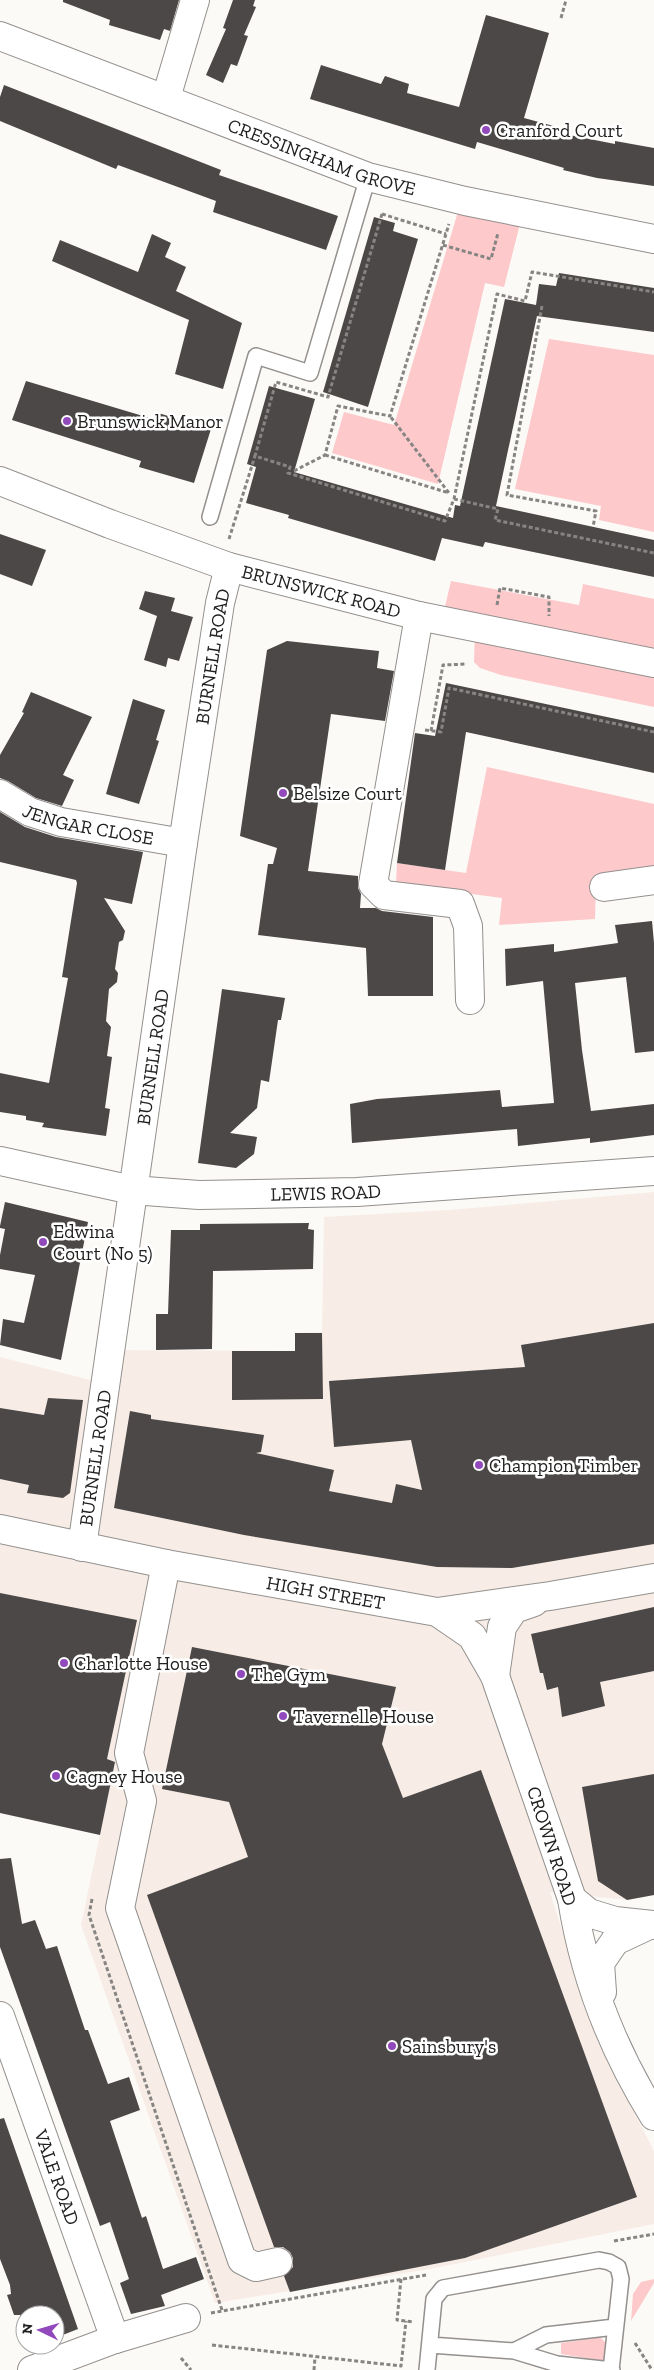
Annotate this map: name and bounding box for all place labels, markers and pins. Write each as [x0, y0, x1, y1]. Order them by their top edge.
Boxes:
place label: Cranford Court [496, 119, 622, 142]
marker: Cranford Court [480, 124, 492, 136]
place label: Brunswick Manor [77, 410, 224, 433]
marker: Brunswick Manor [61, 415, 73, 427]
place label: Belsize Court [293, 782, 402, 805]
marker: Belsize Court [277, 787, 289, 799]
place label: Edwina Court (No 5) [53, 1220, 153, 1265]
marker: Edwina Court (No 5) [37, 1236, 49, 1248]
place label: Champion Timber [489, 1454, 638, 1477]
marker: Champion Timber [473, 1459, 485, 1471]
place label: Charlotte House [74, 1652, 208, 1675]
marker: Charlotte House [58, 1657, 70, 1669]
place label: The Gym [251, 1663, 327, 1686]
marker: The Gym [235, 1668, 247, 1680]
place label: Tavernelle House [293, 1705, 434, 1728]
marker: Tavernelle House [277, 1710, 289, 1722]
place label: Cagney House [66, 1765, 183, 1788]
marker: Cagney House [50, 1770, 62, 1782]
place label: Sainsbury's [402, 2035, 496, 2058]
marker: Sainsbury's [386, 2040, 398, 2052]

